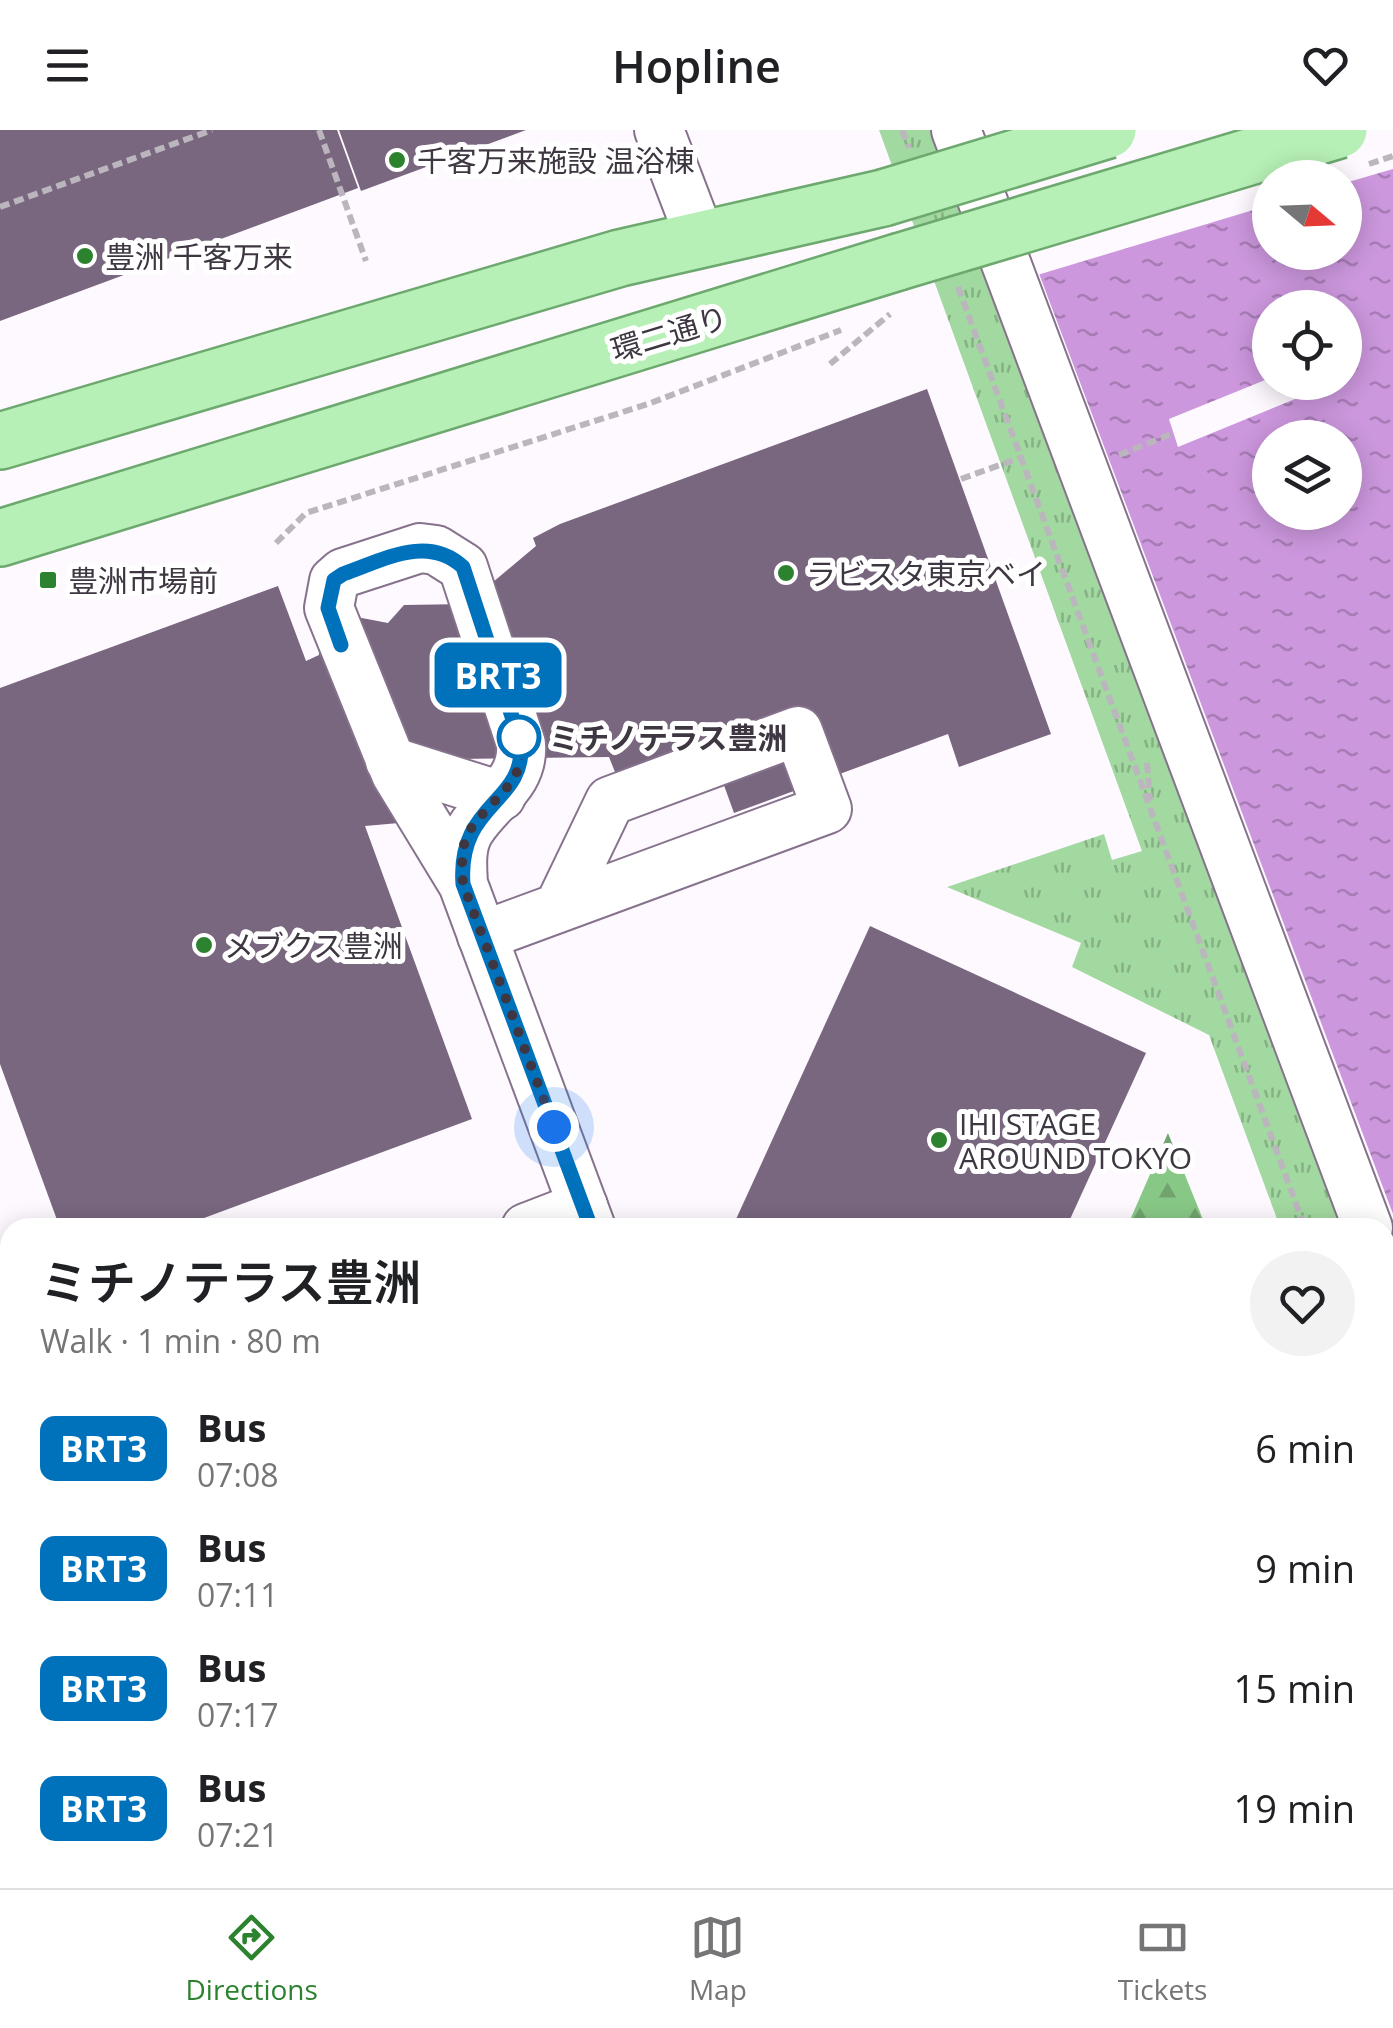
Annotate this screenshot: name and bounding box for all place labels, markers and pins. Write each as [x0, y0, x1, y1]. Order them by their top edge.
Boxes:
place label: 千客万来施設 温浴棟 [417, 140, 695, 181]
marker: 千客万来施設 温浴棟 [386, 149, 408, 171]
place label: 豊洲 千客万来 [105, 236, 293, 277]
marker: 豊洲 千客万来 [74, 245, 96, 267]
place label: ラビスタ東京ベイ [806, 553, 1046, 594]
place label: 豊洲市場前 [68, 560, 218, 601]
marker: ラビスタ東京ベイ [775, 562, 797, 584]
marker: 豊洲市場前 [37, 569, 59, 591]
marker: ミチノテラス豊洲 [498, 716, 540, 758]
place label: ミチノテラス豊洲 [549, 717, 788, 758]
place label: メブクス豊洲 [224, 925, 403, 966]
marker: メブクス豊洲 [193, 934, 215, 956]
place label: IHI STAGE AROUND TOKYO [959, 1103, 1192, 1178]
marker: IHI STAGE AROUND TOKYO [928, 1129, 950, 1151]

